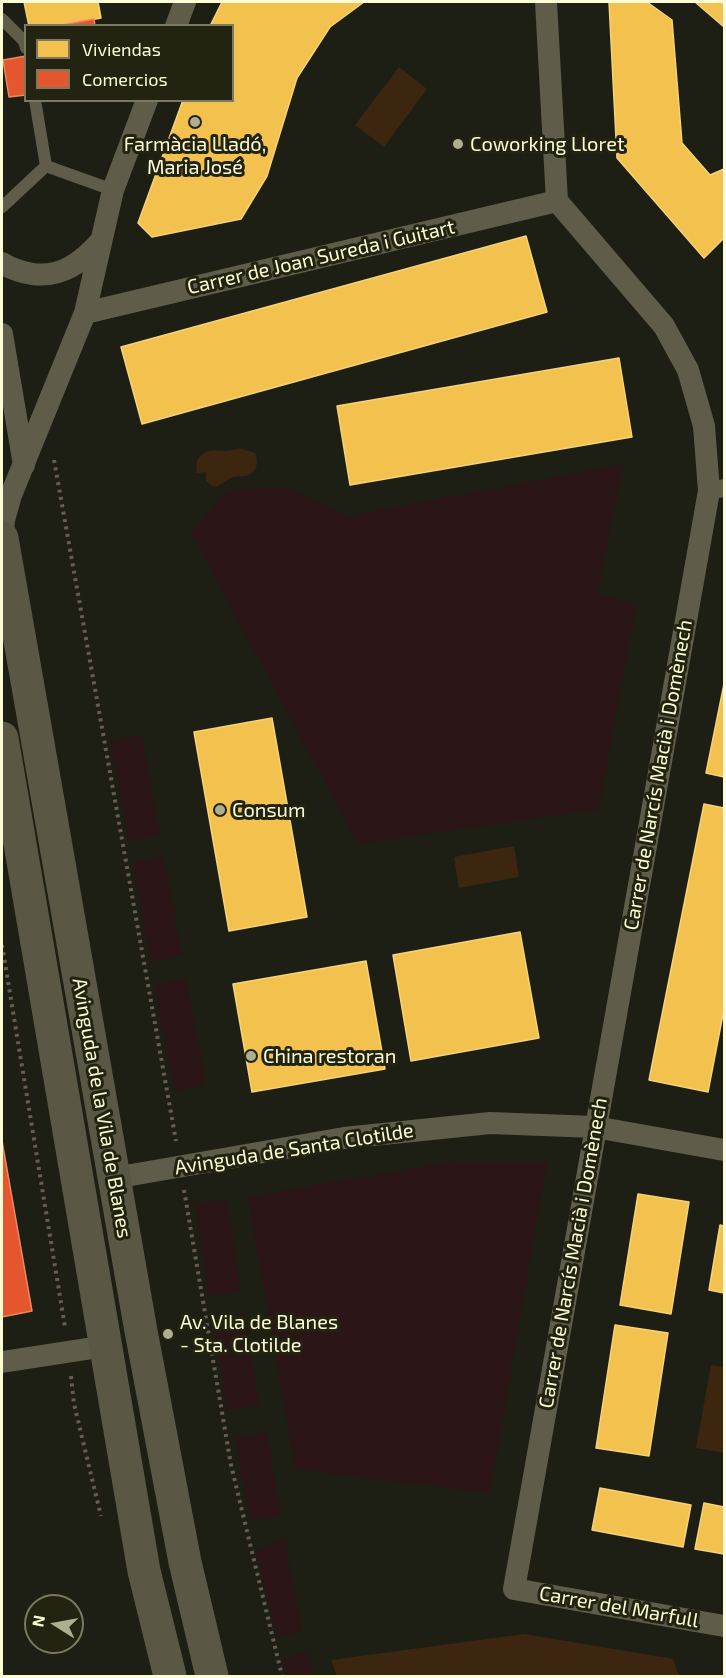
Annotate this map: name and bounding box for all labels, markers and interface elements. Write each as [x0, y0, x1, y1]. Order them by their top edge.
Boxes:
legend [24, 24, 234, 102]
text: Viviendas [82, 38, 161, 60]
text: Comercios [82, 68, 168, 90]
marker: Farmàcia Lladó, Maria José [188, 115, 202, 129]
place label: Farmàcia Lladó, Maria José [124, 132, 266, 179]
place label: Coworking Lloret [470, 132, 625, 156]
marker: Coworking Lloret [451, 137, 465, 151]
street label: Carrer de Joan Sureda i Guitart [185, 215, 457, 299]
street label: Carrer de Narcís Macià i Domènech [619, 618, 697, 932]
place label: Consum [232, 798, 305, 822]
marker: Consum [213, 803, 227, 817]
street label: Avinguda de la Vila de Blanes [67, 976, 137, 1240]
place label: China restoran [263, 1044, 396, 1068]
marker: China restoran [244, 1049, 258, 1063]
street label: Carrer de Narcís Macià i Domènech [534, 1096, 612, 1410]
street label: Avinguda de Santa Clotilde [173, 1118, 415, 1180]
place label: Av. Vila de Blanes - Sta. Clotilde [180, 1310, 338, 1357]
marker: Av. Vila de Blanes - Sta. Clotilde [161, 1327, 175, 1341]
street label: Carrer del Marfull [537, 1581, 701, 1633]
north arrow [24, 1594, 84, 1654]
text: N [27, 1613, 48, 1628]

